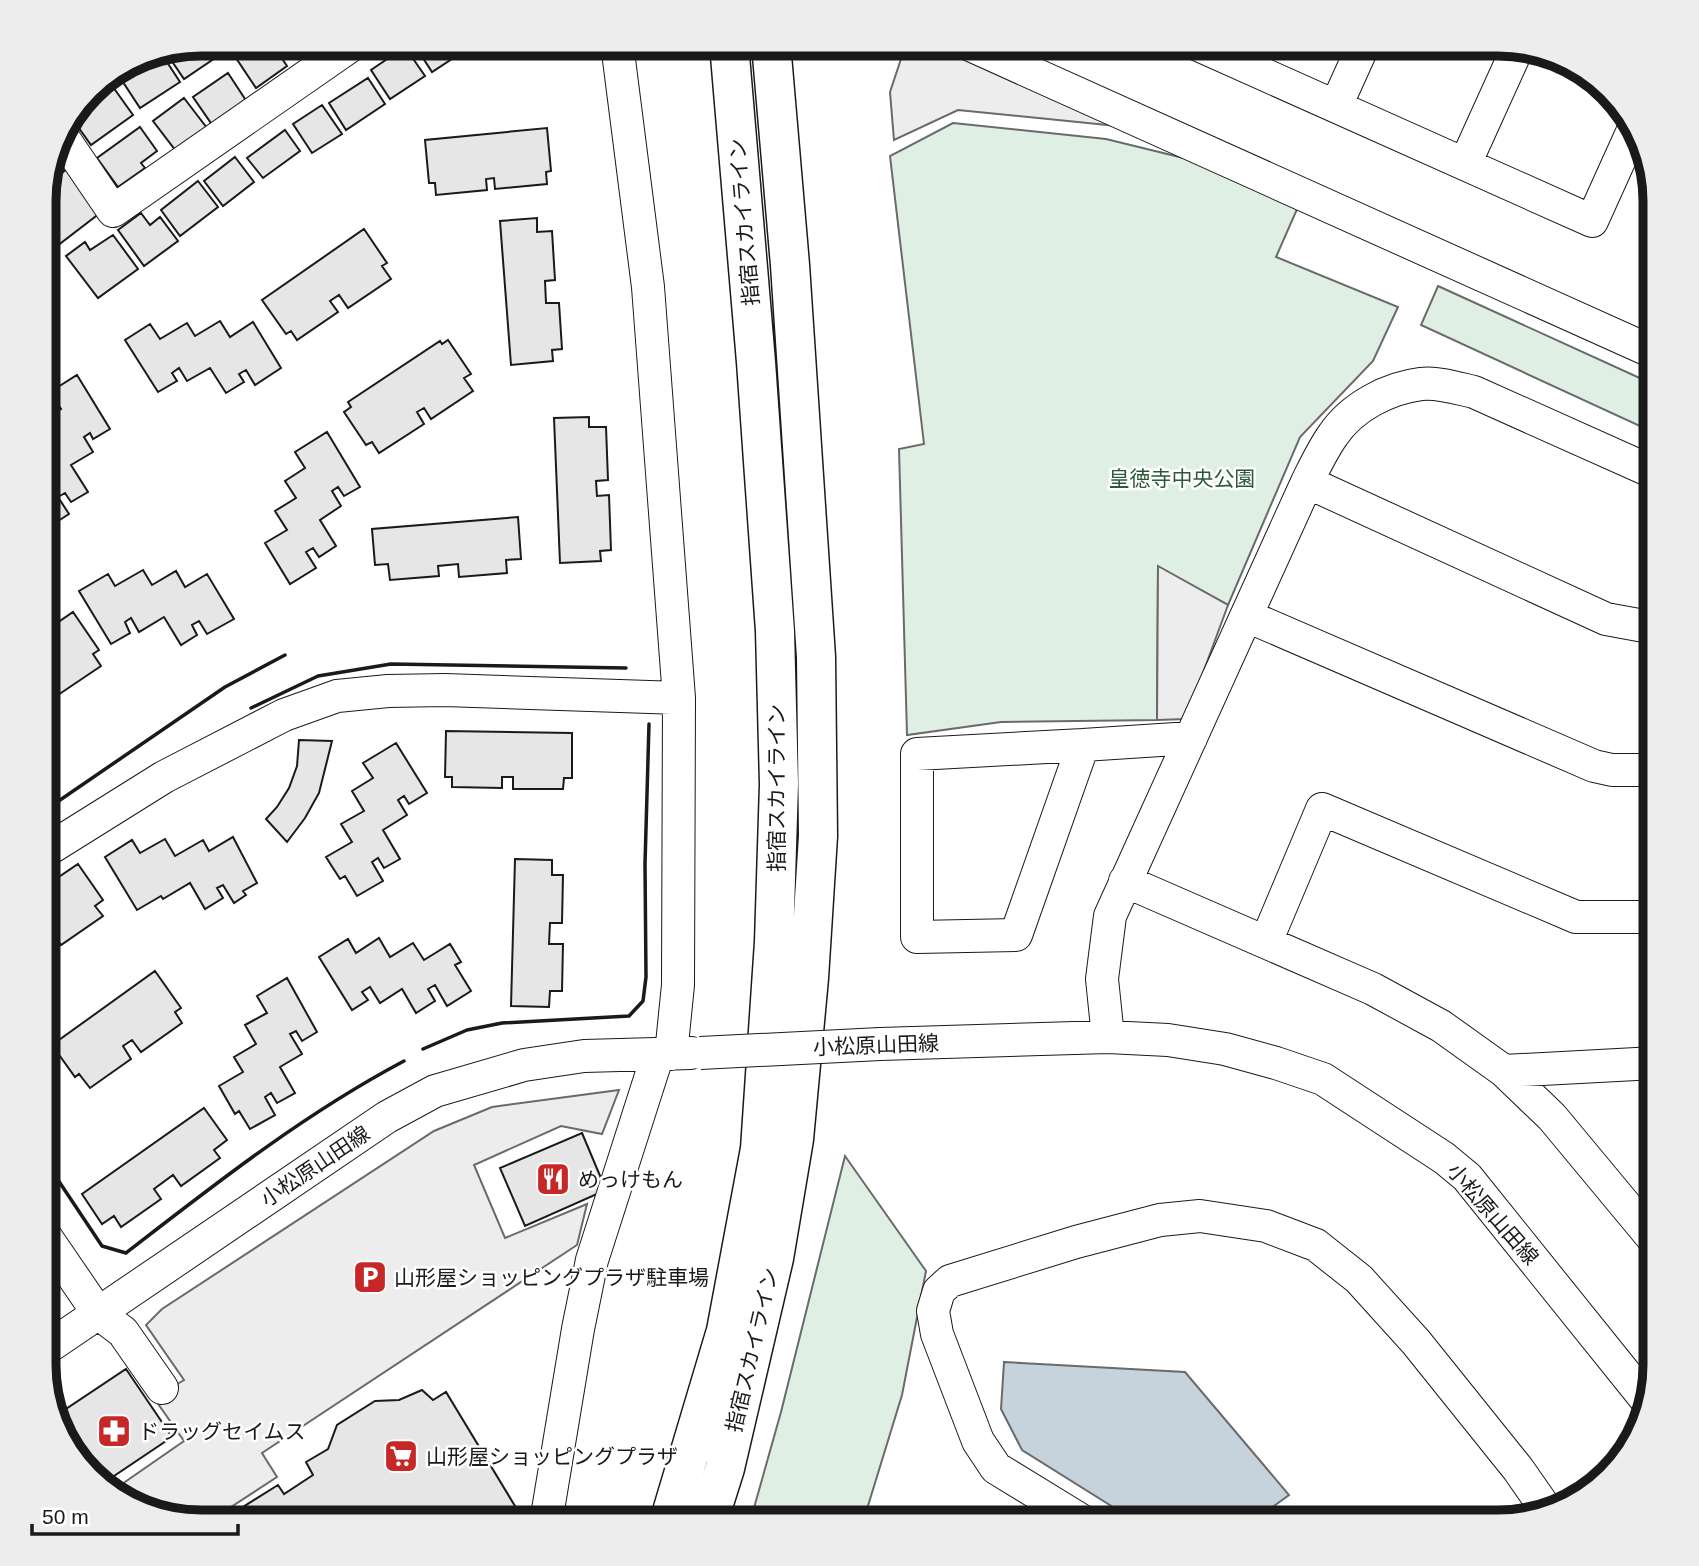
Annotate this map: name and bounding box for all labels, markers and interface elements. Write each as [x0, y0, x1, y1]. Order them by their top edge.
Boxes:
street label: 指宿スカイライン [725, 137, 763, 307]
park label: 皇徳寺中央公園 [1109, 467, 1256, 490]
street label: 指宿スカイライン [765, 704, 788, 872]
street label: 小松原山田線 [813, 1031, 939, 1059]
street label: 小松原山田線 [256, 1121, 374, 1211]
street label: 小松原山田線 [1443, 1159, 1543, 1269]
restaurant icon: めっけもん [534, 1160, 572, 1198]
place label: めっけもん [578, 1168, 683, 1191]
parking icon: 山形屋ショッピングプラザ駐車場 [351, 1258, 389, 1296]
place label: 山形屋ショッピングプラザ駐車場 [394, 1266, 709, 1289]
street label: 指宿スカイライン [722, 1266, 782, 1434]
pharmacy icon: ドラッグセイムス [95, 1412, 133, 1450]
place label: ドラッグセイムス [138, 1420, 306, 1443]
supermarket icon: 山形屋ショッピングプラザ [382, 1437, 420, 1475]
place label: 山形屋ショッピングプラザ [426, 1445, 678, 1468]
scale bar [32, 1492, 238, 1536]
text: 50 m [42, 1505, 89, 1528]

